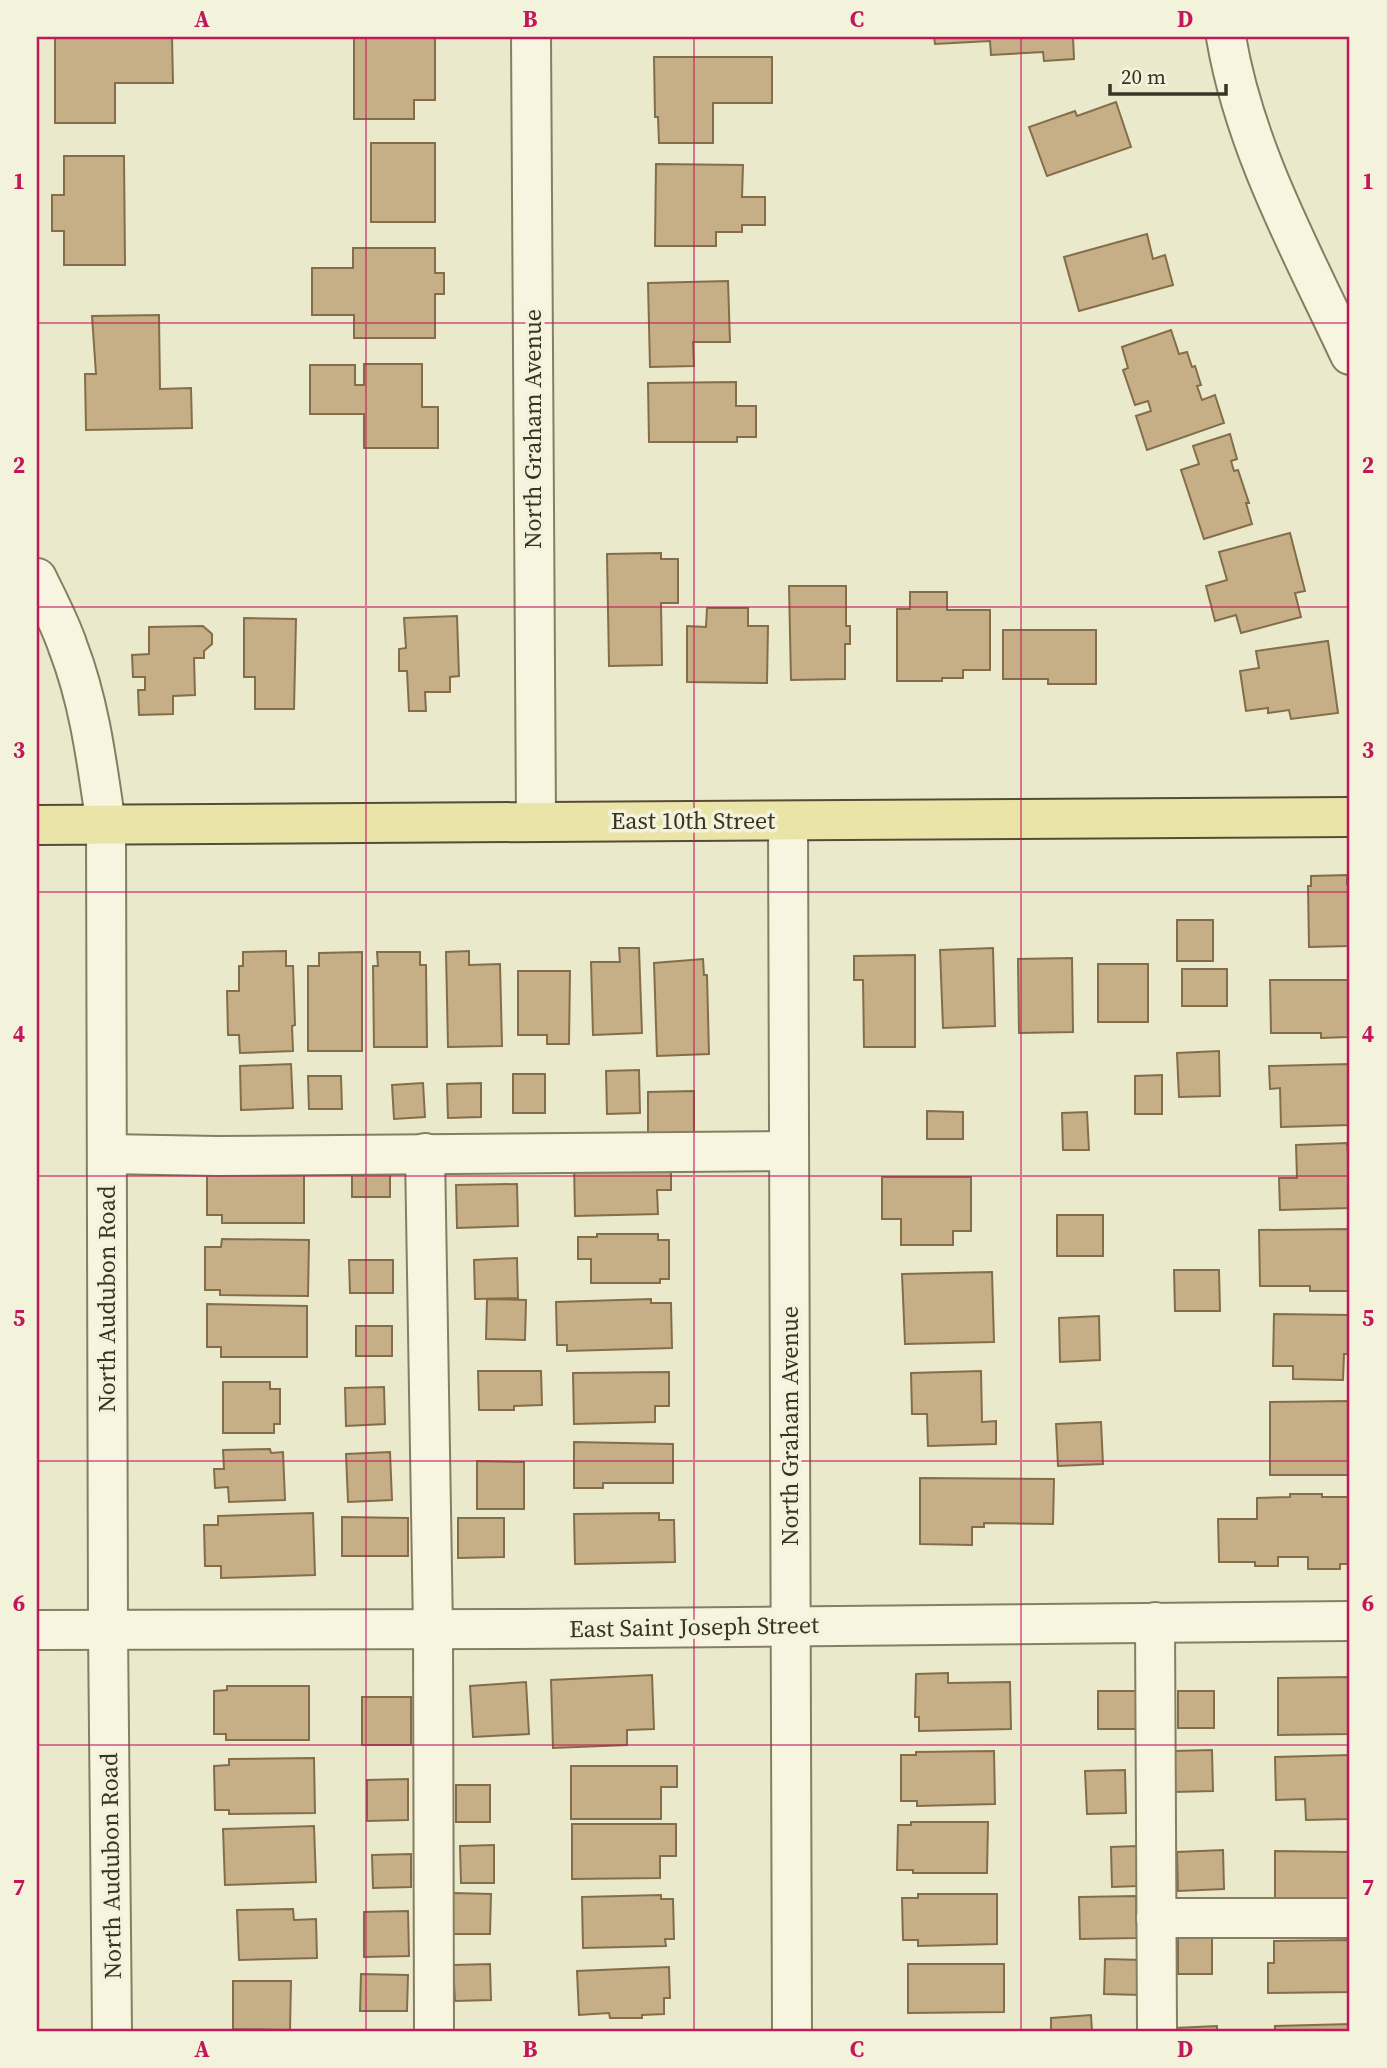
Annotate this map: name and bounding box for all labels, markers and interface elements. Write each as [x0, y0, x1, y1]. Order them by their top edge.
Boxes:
text: A [194, 3, 210, 35]
text: B [523, 3, 538, 35]
text: C [850, 3, 864, 35]
text: D [1177, 3, 1193, 35]
scale bar [1110, 52, 1226, 96]
text: 20 m [1121, 62, 1166, 91]
text: 1 [13, 165, 25, 197]
text: 1 [1362, 165, 1374, 197]
street label: North Graham Avenue [516, 309, 549, 549]
text: 2 [13, 449, 25, 481]
text: 2 [1362, 449, 1374, 481]
text: 3 [13, 734, 25, 766]
text: 3 [1362, 734, 1374, 766]
street label: East 10th Street [611, 804, 775, 837]
text: 4 [13, 1018, 25, 1050]
text: 4 [1362, 1018, 1374, 1050]
street label: North Audubon Road [90, 1185, 123, 1413]
text: 5 [13, 1302, 25, 1334]
text: 5 [1362, 1302, 1374, 1334]
street label: North Graham Avenue [773, 1306, 806, 1546]
text: 6 [13, 1587, 25, 1619]
text: 6 [1362, 1587, 1374, 1619]
street label: East Saint Joseph Street [569, 1608, 819, 1645]
street label: North Audubon Road [92, 1752, 129, 1980]
text: 7 [13, 1871, 25, 1903]
text: 7 [1362, 1871, 1374, 1903]
text: A [194, 2033, 210, 2065]
text: B [523, 2033, 538, 2065]
text: C [850, 2033, 864, 2065]
text: D [1177, 2033, 1193, 2065]

